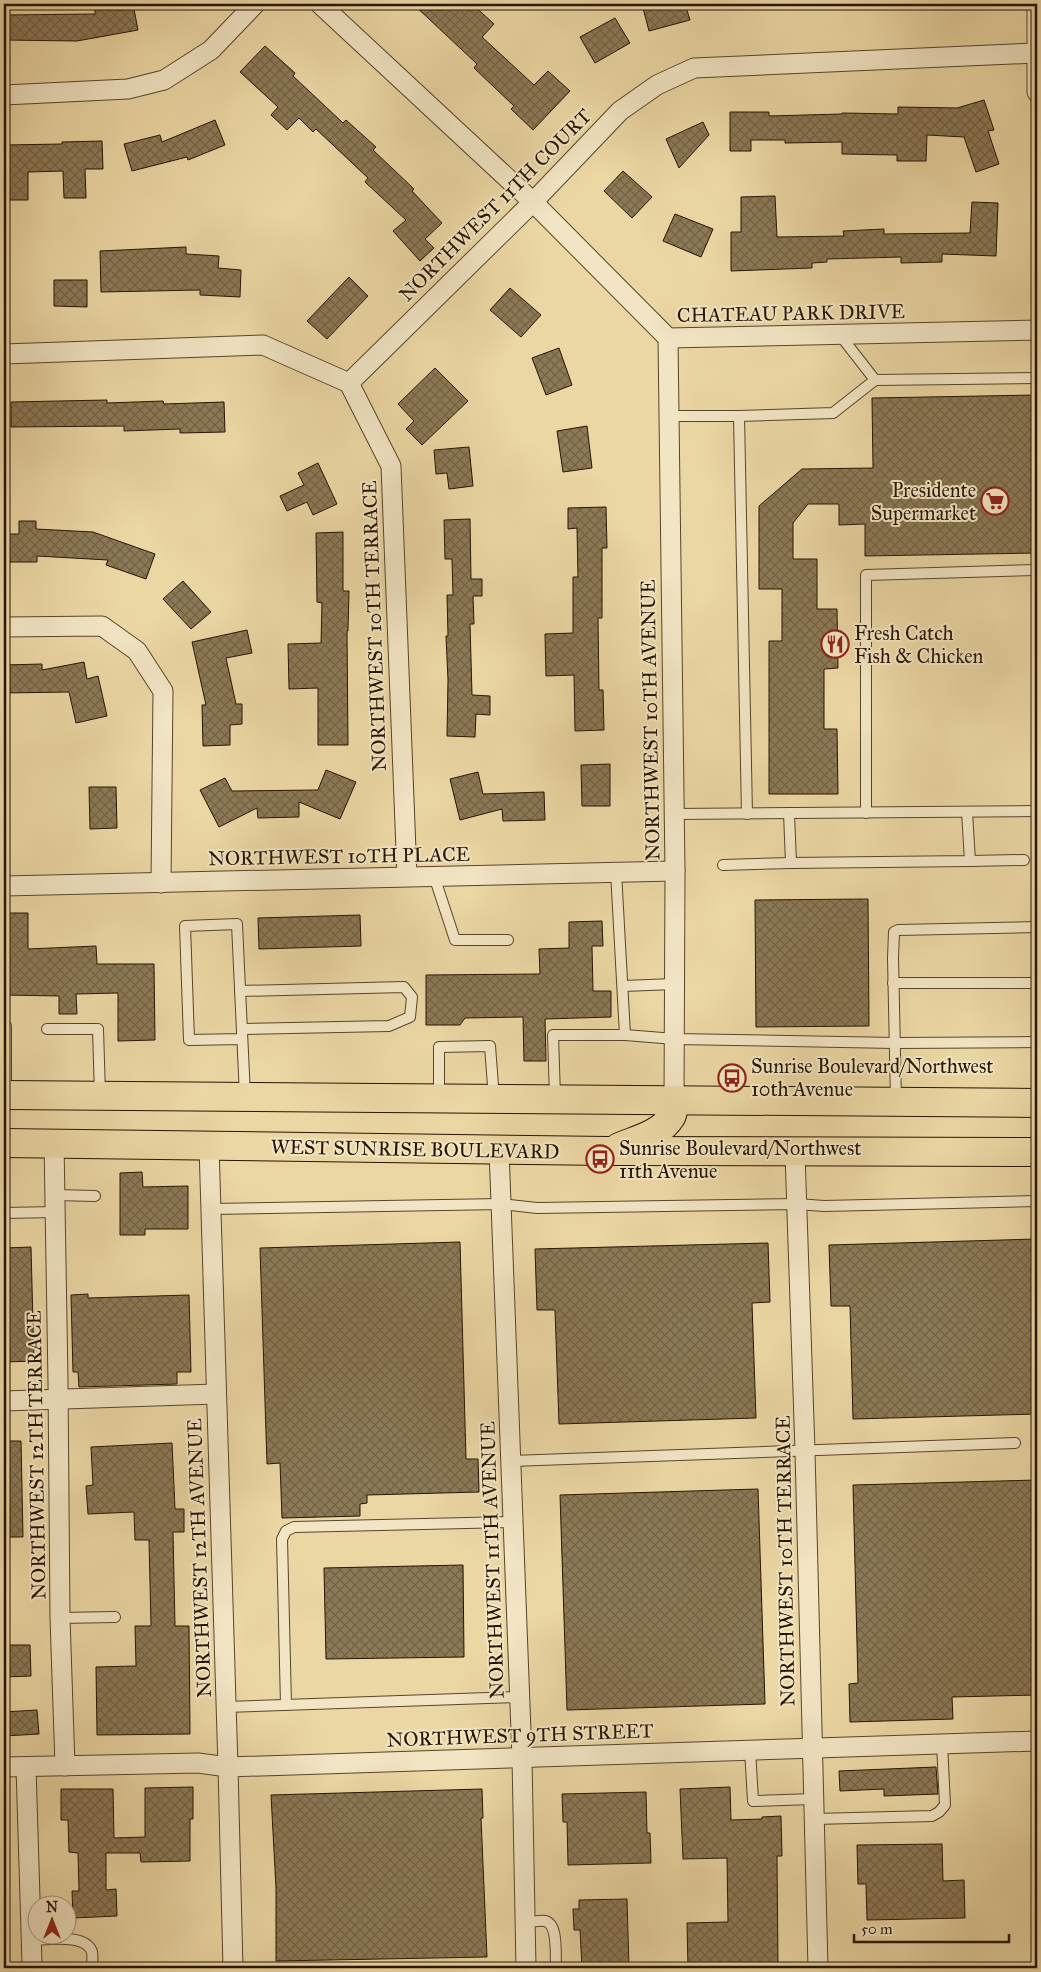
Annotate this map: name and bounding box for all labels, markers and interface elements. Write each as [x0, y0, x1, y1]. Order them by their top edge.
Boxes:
street label: NORTHWEST 11TH COURT [394, 104, 596, 306]
street label: CHATEAU PARK DRIVE [677, 299, 905, 327]
place label: Presidente Supermarket [871, 478, 976, 525]
street label: NORTHWEST 10TH TERRACE [357, 480, 391, 772]
supermarket icon: Presidente Supermarket [980, 486, 1010, 516]
street label: NORTHWEST 10TH AVENUE [636, 579, 664, 861]
place label: Fresh Catch Fish & Chicken [854, 621, 984, 668]
restaurant icon: Fresh Catch Fish & Chicken [820, 629, 850, 659]
street label: NORTHWEST 10TH PLACE [208, 842, 470, 870]
place label: Sunrise Boulevard/Northwest 10th Avenue [751, 1054, 993, 1101]
bus stop icon: Sunrise Boulevard/Northwest 10th Avenue [717, 1063, 747, 1093]
street label: WEST SUNRISE BOULEVARD [270, 1134, 560, 1164]
place label: Sunrise Boulevard/Northwest 11th Avenue [619, 1136, 861, 1183]
bus stop icon: Sunrise Boulevard/Northwest 11th Avenue [585, 1144, 615, 1174]
street label: NORTHWEST 12TH TERRACE [21, 1310, 51, 1600]
street label: NORTHWEST 10TH TERRACE [770, 1415, 800, 1707]
street label: NORTHWEST 12TH AVENUE [182, 1418, 216, 1698]
street label: NORTHWEST 11TH AVENUE [475, 1421, 509, 1699]
street label: NORTHWEST 9TH STREET [386, 1718, 654, 1752]
north arrow [28, 1894, 78, 1944]
text: N [46, 1899, 58, 1916]
scale bar [854, 1912, 1008, 1944]
text: 50 m [861, 1920, 893, 1938]

